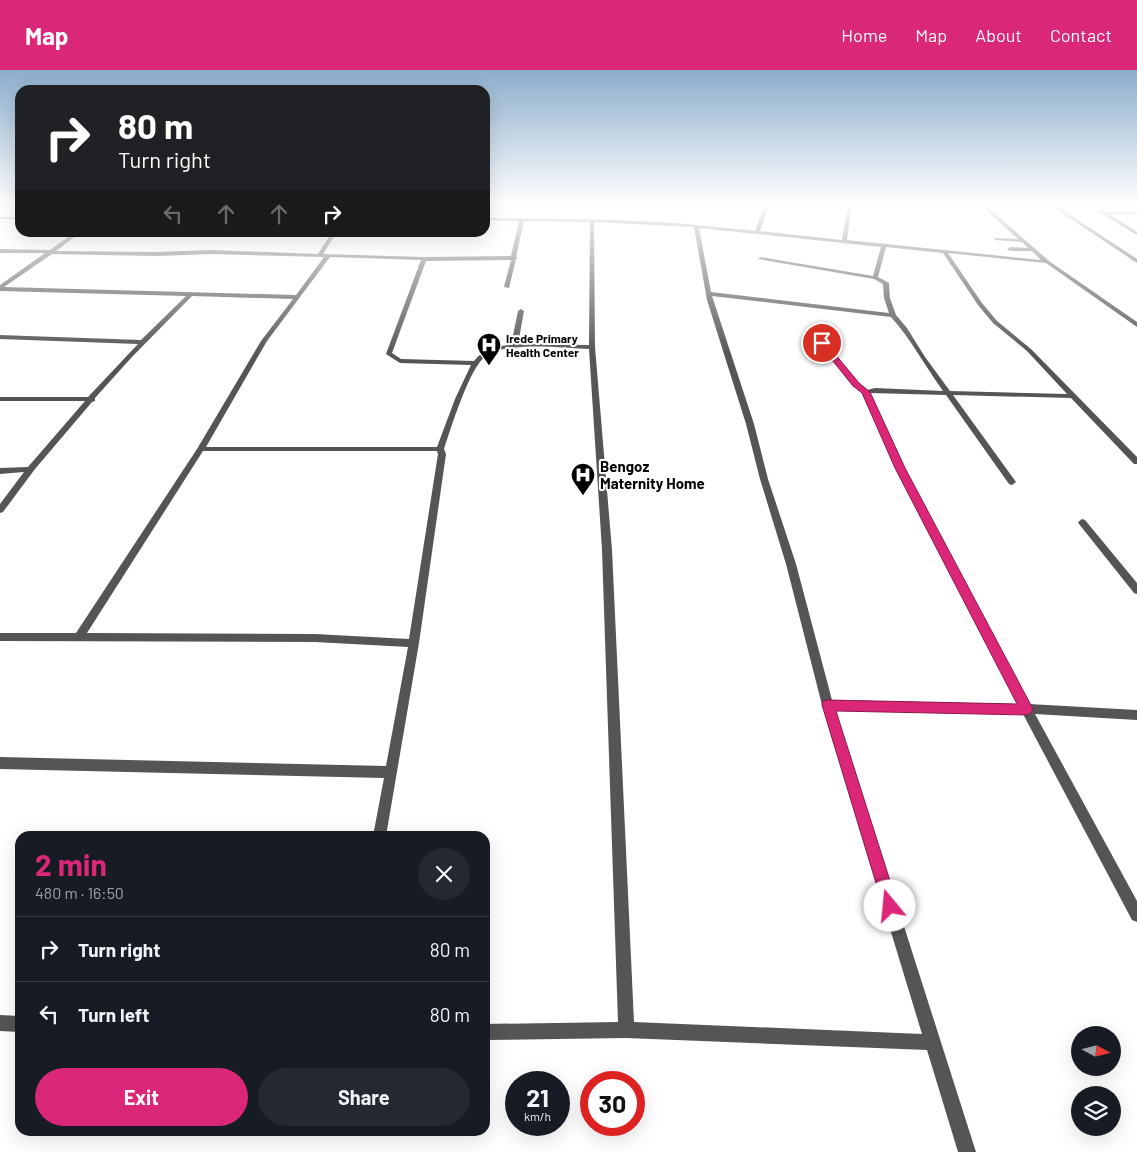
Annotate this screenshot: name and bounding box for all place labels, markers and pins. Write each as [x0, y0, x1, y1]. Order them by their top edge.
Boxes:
pin [801, 322, 843, 364]
place label: Irede Primary Health Center [506, 331, 579, 359]
hospital icon: Irede Primary Health Center [476, 332, 502, 366]
place label: Bengoz Maternity Home [600, 457, 705, 492]
hospital icon: Bengoz Maternity Home [570, 462, 596, 496]

